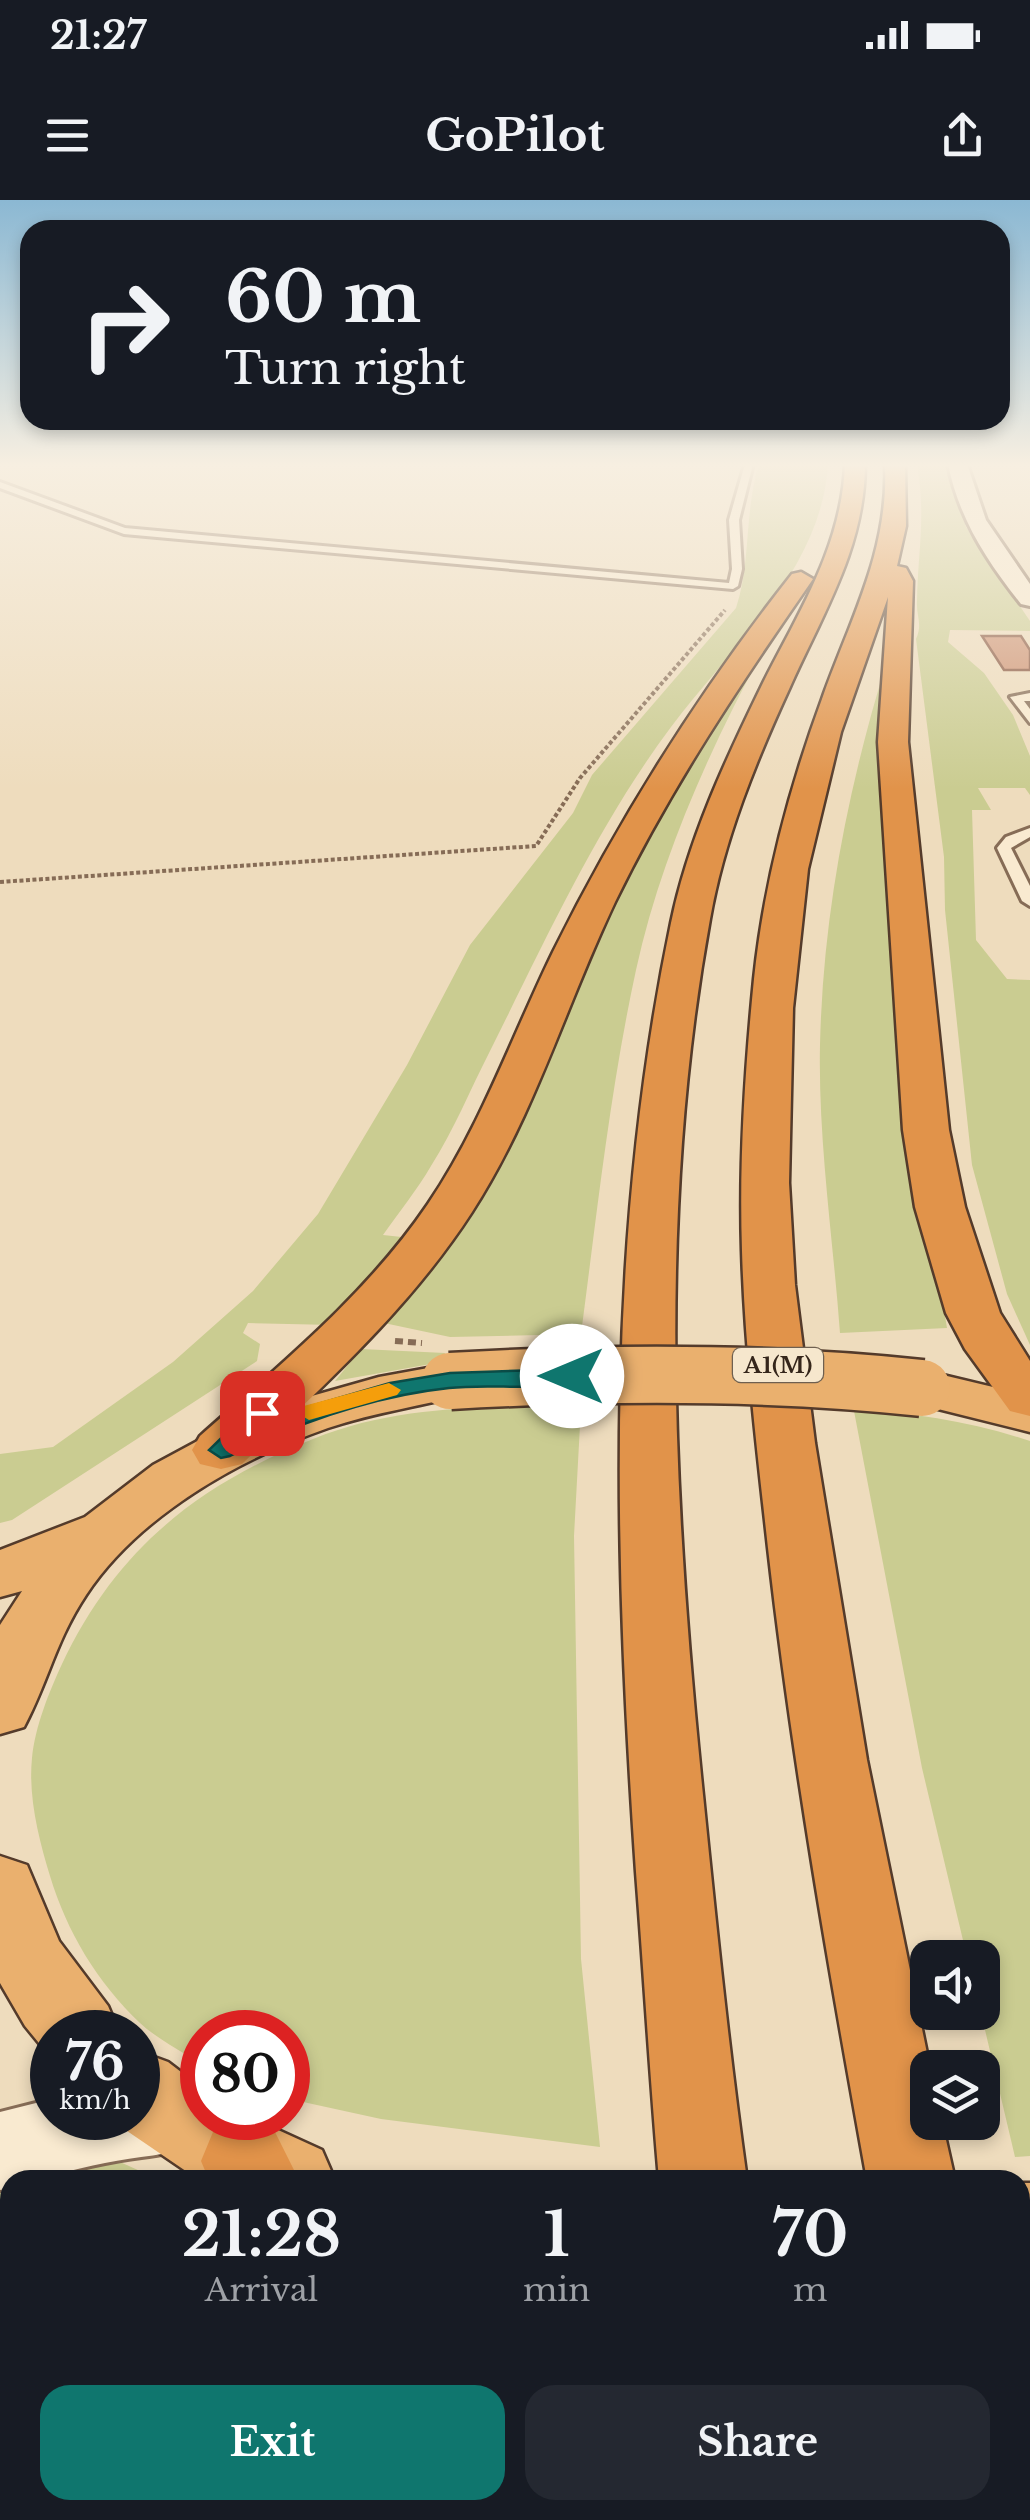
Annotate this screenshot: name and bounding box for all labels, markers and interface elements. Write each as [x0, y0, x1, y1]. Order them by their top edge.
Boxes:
text: 21:27 [50, 12, 146, 59]
text: GoPilot [425, 107, 605, 163]
icon: menu [40, 108, 95, 163]
icon: share [935, 108, 990, 163]
text: 60 m [225, 254, 421, 341]
icon: right [60, 260, 190, 390]
text: Turn right [225, 340, 466, 396]
position arrow [520, 1324, 624, 1428]
road number: A1(M) [733, 1348, 823, 1382]
pin [220, 1371, 305, 1456]
icon: arrive [235, 1386, 290, 1441]
map controls [910, 1940, 1000, 2140]
button: sound [910, 1940, 1000, 2030]
speed limit sign: 80 [180, 2010, 310, 2140]
text: 76 [65, 2031, 125, 2094]
button: layers [910, 2050, 1000, 2140]
text: km/h [60, 2085, 130, 2116]
text: 21:28 [182, 2198, 341, 2272]
text: 1 [543, 2198, 570, 2272]
text: 70 [772, 2198, 848, 2272]
text: Arrival [205, 2270, 318, 2310]
text: min [523, 2270, 590, 2310]
text: m [793, 2270, 827, 2310]
button: Exit [40, 2385, 505, 2500]
button: Share [525, 2385, 990, 2500]

